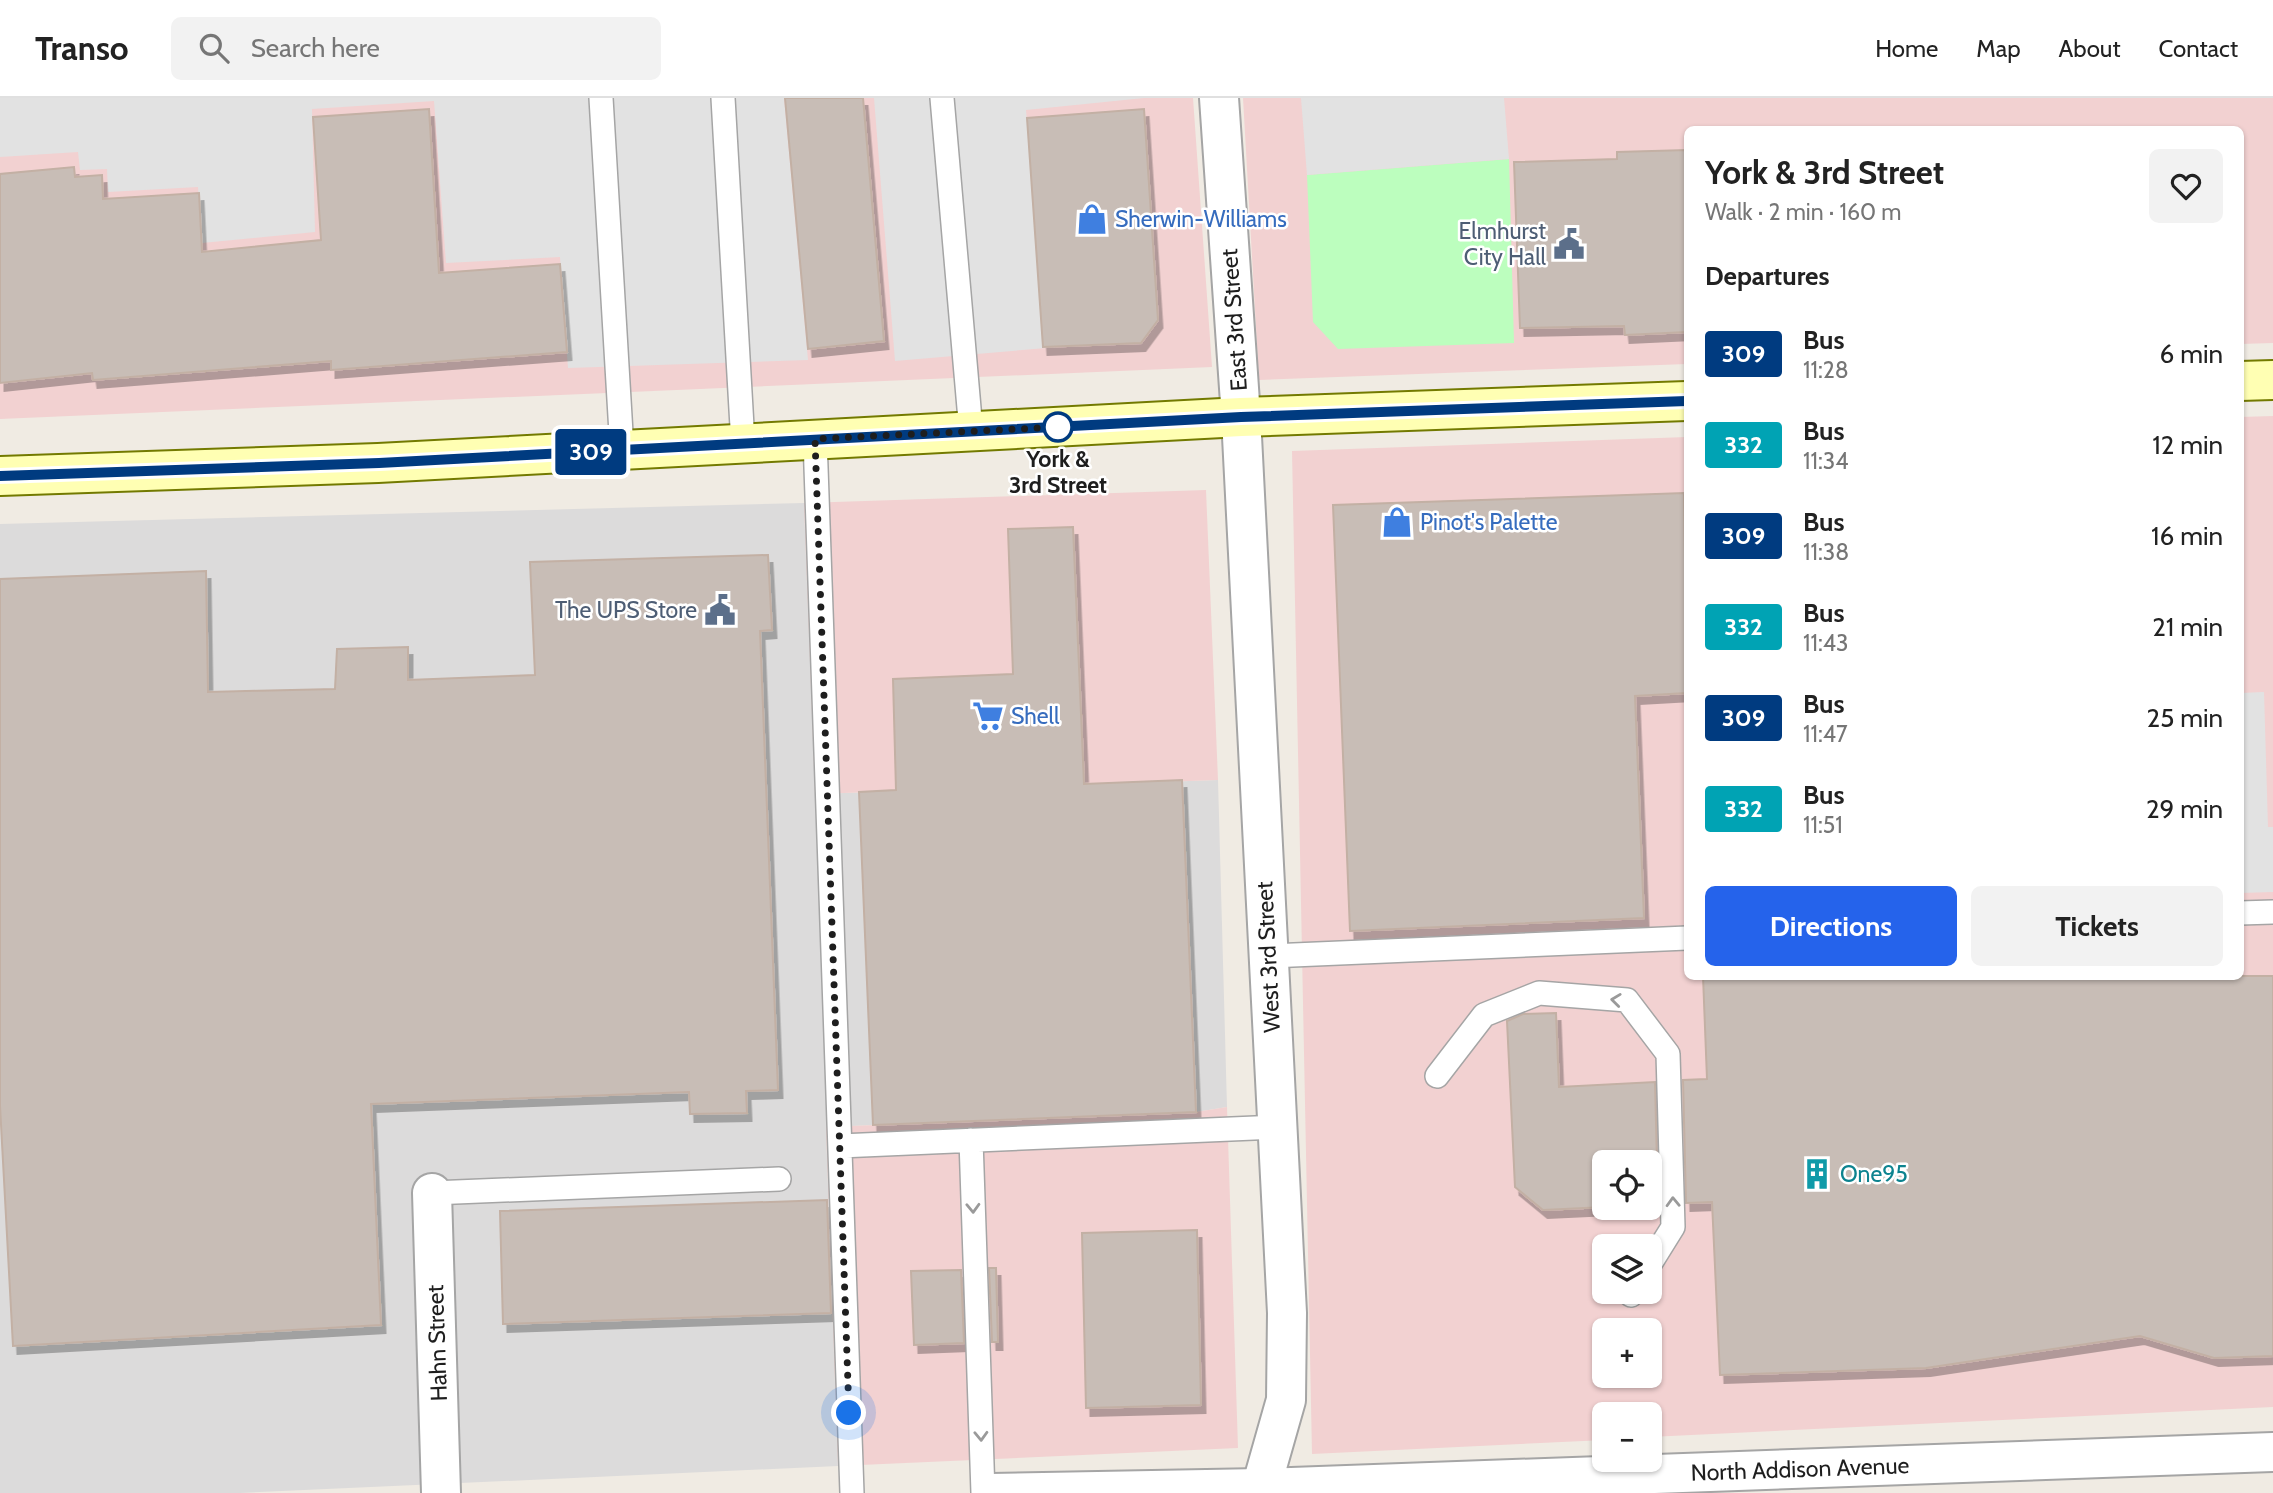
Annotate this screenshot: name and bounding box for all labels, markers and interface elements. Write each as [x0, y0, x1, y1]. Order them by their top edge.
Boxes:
search box [171, 17, 661, 80]
text: Transo [35, 28, 129, 68]
icon: search [195, 29, 233, 67]
text: Search here [251, 32, 380, 64]
text: Home [1875, 34, 1938, 63]
text: Map [1976, 34, 2021, 63]
text: About [2059, 34, 2121, 63]
text: Contact [2159, 34, 2238, 63]
button: heart [2149, 149, 2223, 223]
text: York & 3rd Street [1705, 152, 1944, 192]
text: Walk · 2 min · 160 m [1705, 198, 1901, 226]
shop icon: Sherwin-Williams [1075, 202, 1109, 236]
place label: Sherwin-Williams [1115, 205, 1287, 233]
place label: Elmhurst City Hall [1459, 217, 1547, 271]
public building icon: Elmhurst City Hall [1552, 227, 1586, 261]
street label: East 3rd Street [1215, 248, 1253, 392]
text: Departures [1705, 260, 1829, 292]
text: Bus [1803, 324, 1844, 356]
text: 6 min [2160, 338, 2223, 370]
text: 309 [1722, 339, 1765, 368]
text: 11:28 [1803, 356, 1849, 384]
marker: York & 3rd Street [1043, 412, 1073, 442]
text: Bus [1803, 415, 1844, 447]
line badge: 309 [551, 429, 631, 475]
text: 12 min [2152, 429, 2223, 461]
text: 332 [1724, 430, 1763, 459]
text: 309 [569, 437, 613, 466]
place label: York & 3rd Street [1009, 445, 1107, 499]
text: 11:34 [1803, 447, 1849, 475]
shop icon: Pinot's Palette [1380, 505, 1414, 539]
text: Bus [1803, 506, 1844, 538]
place label: Pinot's Palette [1420, 508, 1558, 536]
text: 16 min [2151, 520, 2223, 552]
text: 309 [1722, 521, 1765, 550]
text: 11:38 [1803, 538, 1849, 566]
public building icon: The UPS Store [703, 593, 737, 627]
place label: The UPS Store [555, 596, 697, 624]
text: Bus [1803, 597, 1844, 629]
text: 21 min [2152, 611, 2223, 643]
text: 332 [1724, 612, 1763, 641]
text: 11:43 [1803, 629, 1849, 657]
text: Bus [1803, 688, 1844, 720]
supermarket icon: Shell [971, 699, 1005, 733]
place label: Shell [1011, 702, 1060, 730]
text: 25 min [2147, 702, 2223, 734]
text: 309 [1722, 703, 1765, 732]
text: 11:47 [1803, 720, 1848, 748]
text: Bus [1803, 779, 1844, 811]
text: 29 min [2146, 793, 2223, 825]
text: 332 [1724, 794, 1763, 823]
text: 11:51 [1803, 811, 1843, 839]
street label: West 3rd Street [1250, 880, 1286, 1033]
button: Directions [1705, 886, 1957, 966]
button: Tickets [1971, 886, 2223, 966]
one-way arrow [1610, 992, 1622, 1007]
map controls [1592, 1150, 1662, 1472]
button: locate [1592, 1150, 1662, 1220]
building icon: One95 [1800, 1157, 1834, 1191]
place label: One95 [1840, 1160, 1908, 1188]
one-way arrow [1665, 1197, 1680, 1208]
one-way arrow [966, 1203, 981, 1214]
button: layers [1592, 1234, 1662, 1304]
street label: Hahn Street [421, 1284, 453, 1402]
button: + [1592, 1318, 1662, 1388]
your location [831, 1395, 866, 1430]
button: − [1592, 1402, 1662, 1472]
one-way arrow [973, 1431, 989, 1442]
street label: North Addison Avenue [1690, 1451, 1910, 1487]

